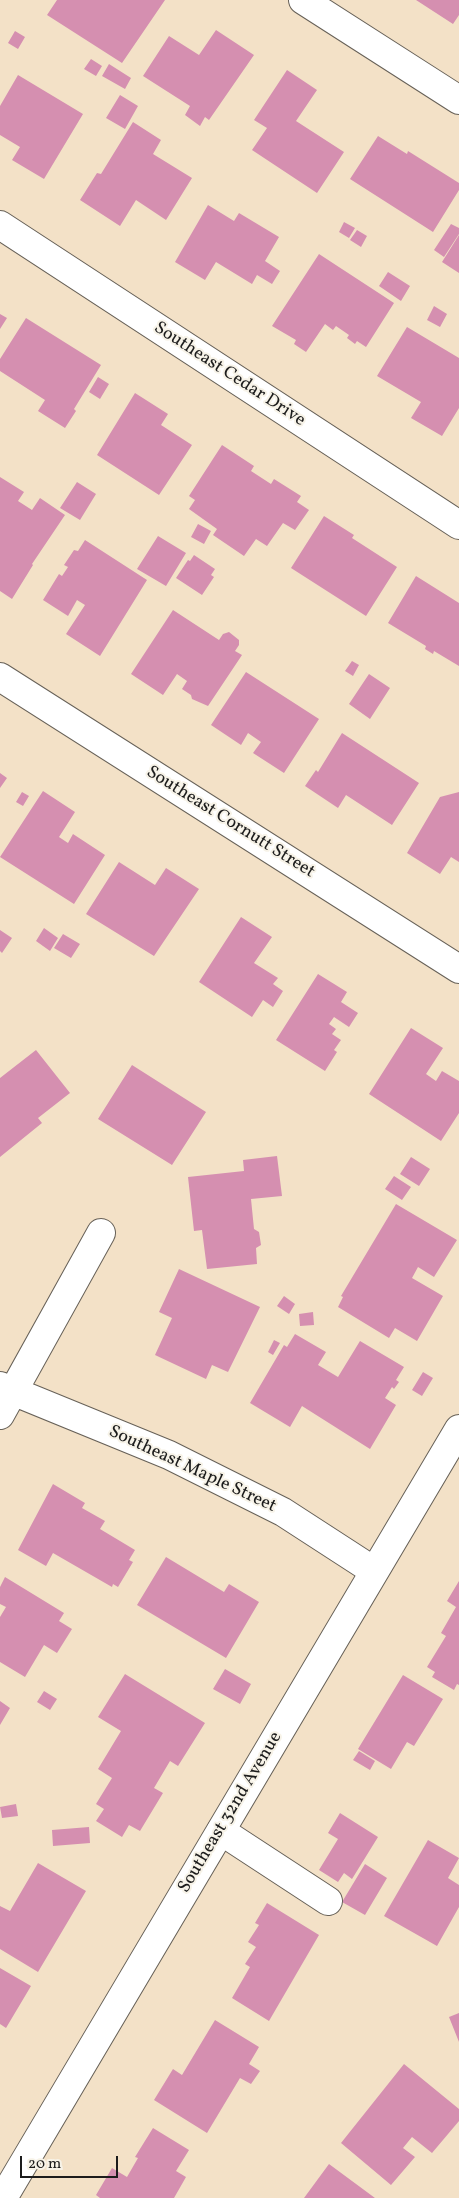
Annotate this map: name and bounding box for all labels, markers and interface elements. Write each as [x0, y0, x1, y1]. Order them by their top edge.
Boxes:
street label: Southeast Cedar Drive [149, 318, 309, 432]
street label: Southeast Cornutt Street [142, 762, 318, 884]
street label: Southeast Maple Street [105, 1422, 279, 1518]
street label: Southeast 32nd Avenue [174, 1729, 288, 1897]
scale bar [22, 2146, 120, 2178]
text: 20 m [28, 2154, 61, 2175]

